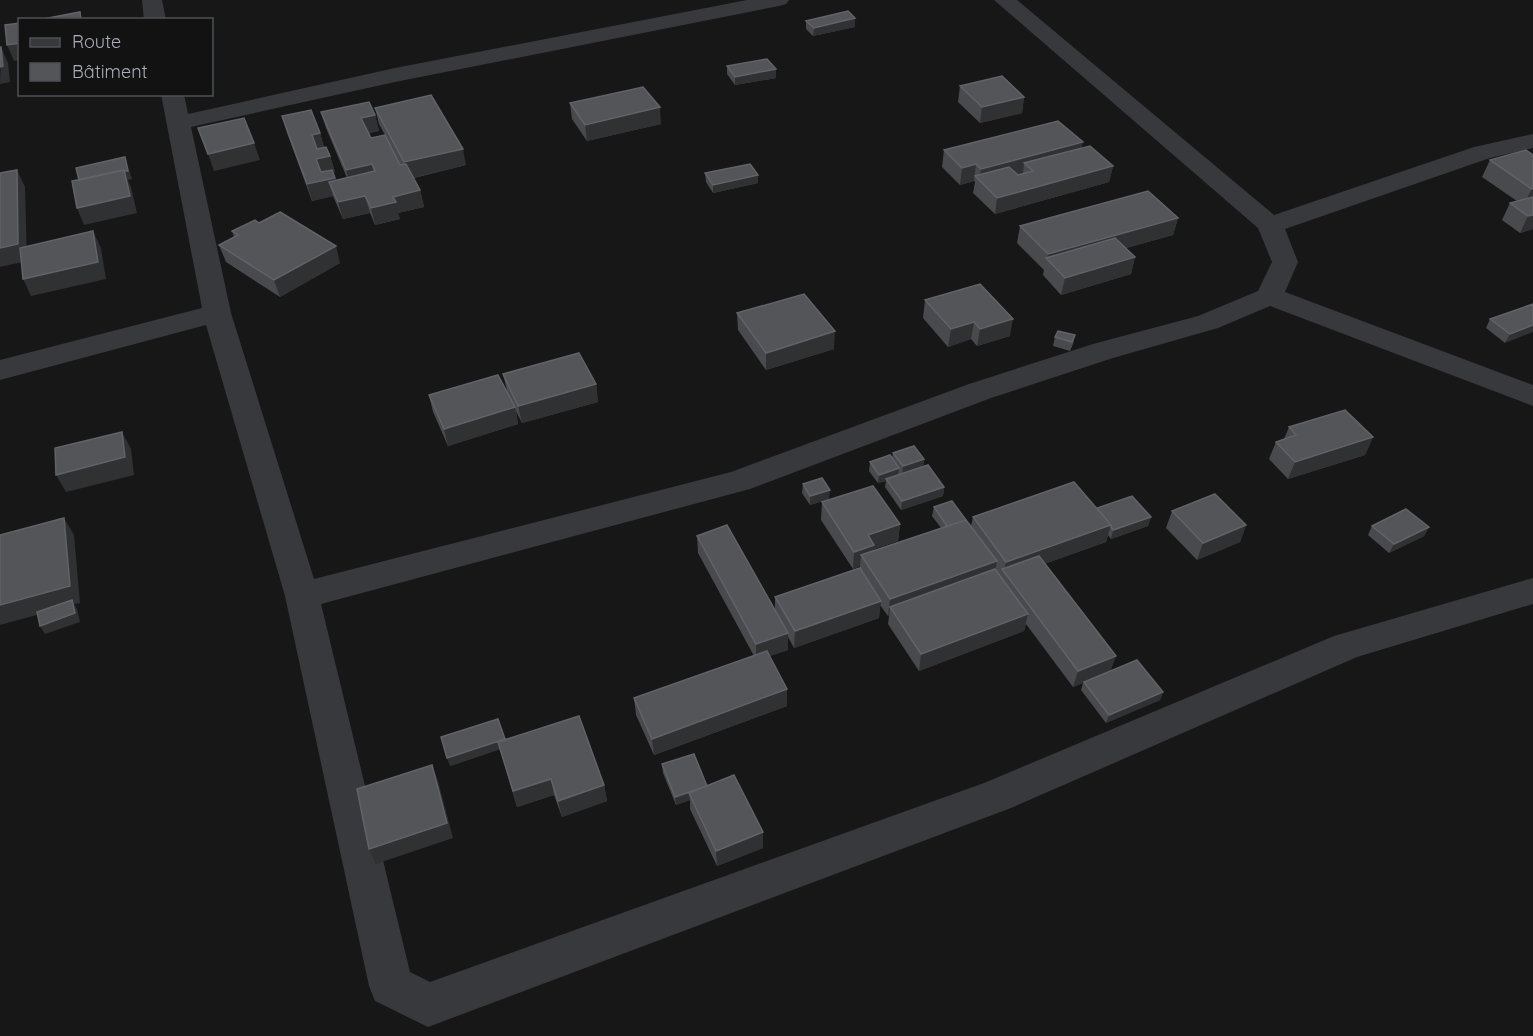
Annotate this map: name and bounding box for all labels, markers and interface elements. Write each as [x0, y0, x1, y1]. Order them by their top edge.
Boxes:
legend [18, 18, 213, 96]
text: Route [72, 30, 121, 53]
text: Bâtiment [72, 60, 148, 83]

